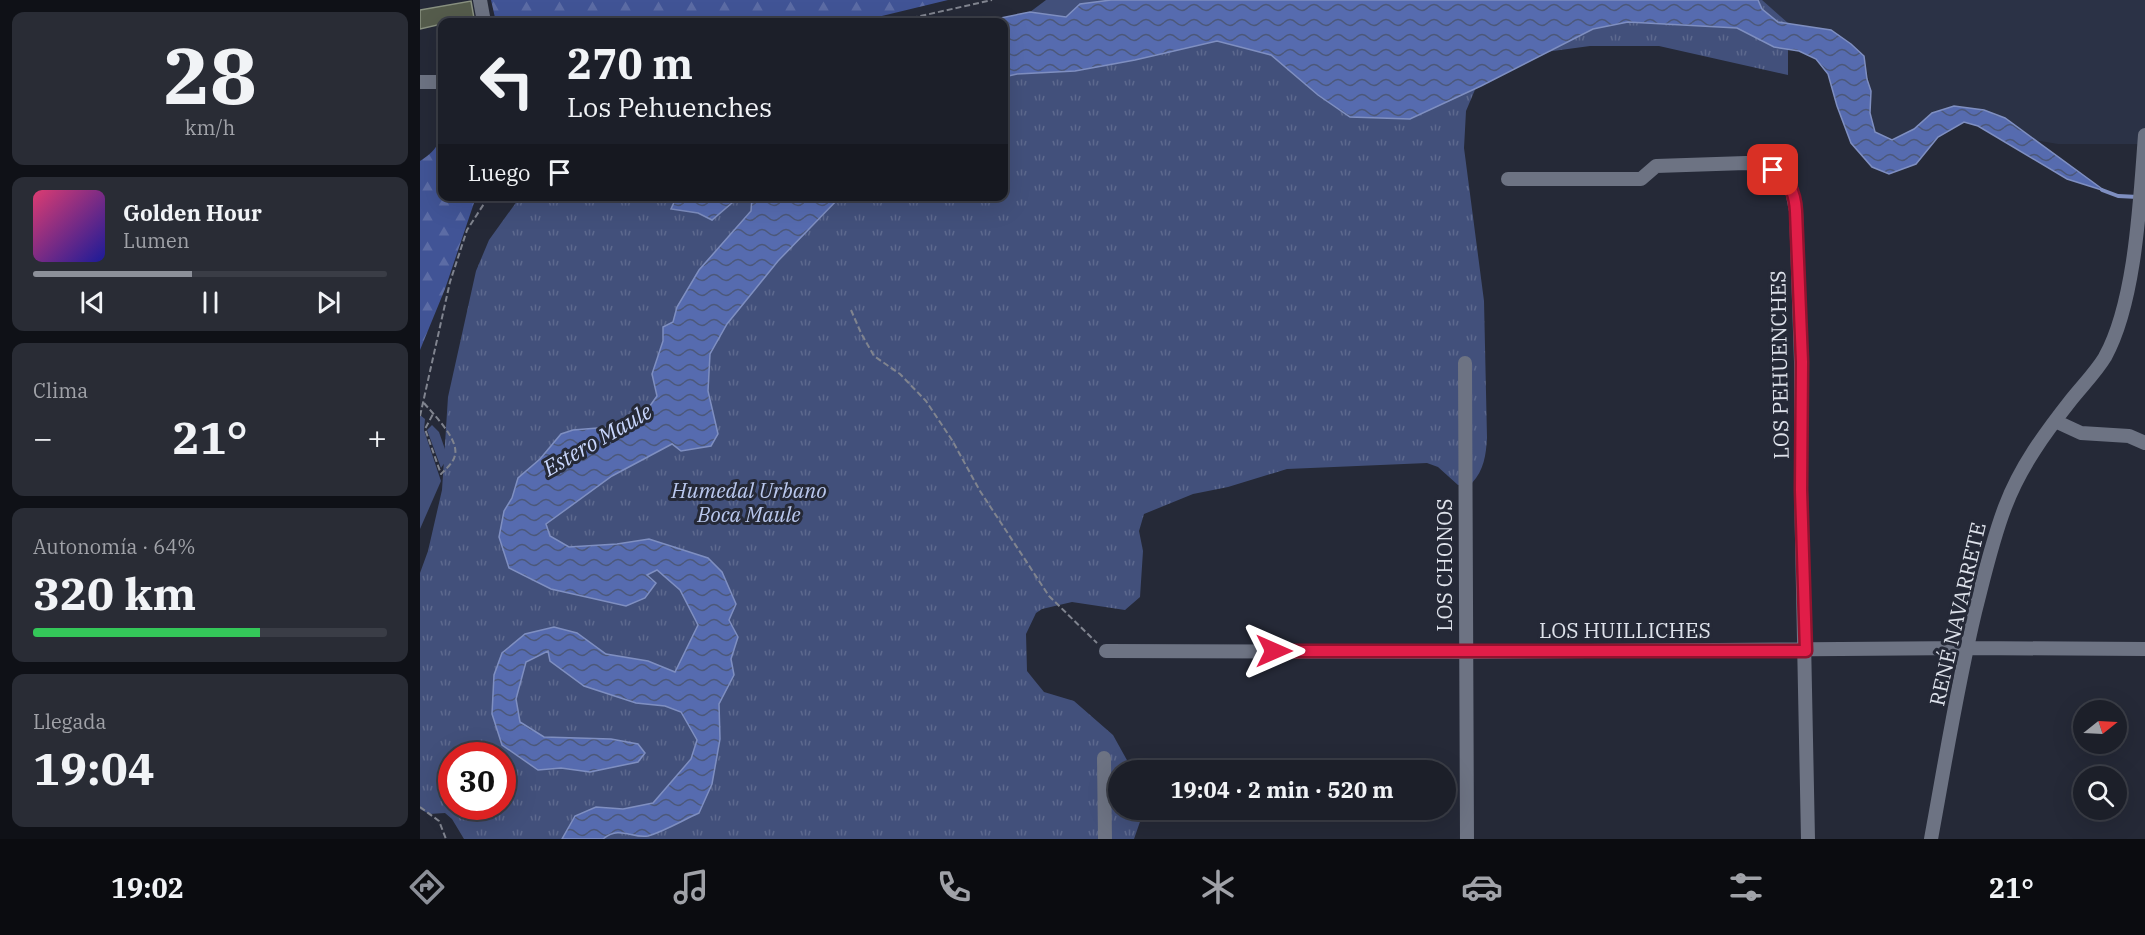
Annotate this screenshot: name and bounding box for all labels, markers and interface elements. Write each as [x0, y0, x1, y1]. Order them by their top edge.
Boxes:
text: 28 [163, 24, 257, 125]
text: 270 m [567, 36, 693, 91]
icon: left [468, 42, 546, 120]
text: Los Pehuenches [567, 89, 772, 124]
text: km/h [185, 114, 235, 141]
pin [1747, 144, 1798, 195]
icon: arrive [1756, 153, 1789, 186]
icon: arrive [543, 156, 576, 189]
text: Luego [468, 158, 531, 187]
text: Golden Hour [123, 198, 262, 227]
text: Lumen [123, 227, 190, 254]
street label: LOS PEHUENCHES [1763, 270, 1795, 460]
icon: previous [76, 286, 109, 319]
icon: pause [194, 286, 227, 319]
icon: next [312, 286, 345, 319]
text: Clima [33, 377, 88, 404]
water label: Estero Maule [536, 396, 657, 482]
text: 21° [172, 408, 248, 466]
text: − [33, 416, 53, 459]
text: + [367, 416, 387, 459]
park label: Humedal Urbano Boca Maule [670, 476, 827, 528]
street label: LOS CHONOS [1430, 498, 1458, 632]
street label: RENÉ NAVARRETE [1922, 519, 1992, 709]
text: Autonomía · 64% [33, 533, 195, 560]
text: 320 km [33, 564, 196, 622]
street label: LOS HUILLICHES [1539, 616, 1711, 644]
position arrow [1242, 619, 1306, 683]
north arrow [2073, 700, 2127, 754]
map controls [2073, 700, 2127, 820]
text: Llegada [33, 708, 106, 735]
text: 19:04 [33, 739, 155, 797]
speed limit sign: 30 [438, 742, 516, 820]
button: search [2073, 766, 2127, 820]
text: 19:04 · 2 min · 520 m [1170, 775, 1394, 804]
icon: directions [406, 866, 448, 908]
icon: music [670, 866, 712, 908]
icon: phone [933, 866, 975, 908]
icon: climate [1197, 866, 1239, 908]
icon: car [1461, 866, 1503, 908]
icon: filters [1725, 866, 1767, 908]
text: 19:02 [111, 870, 184, 905]
text: 21° [1989, 870, 2034, 905]

